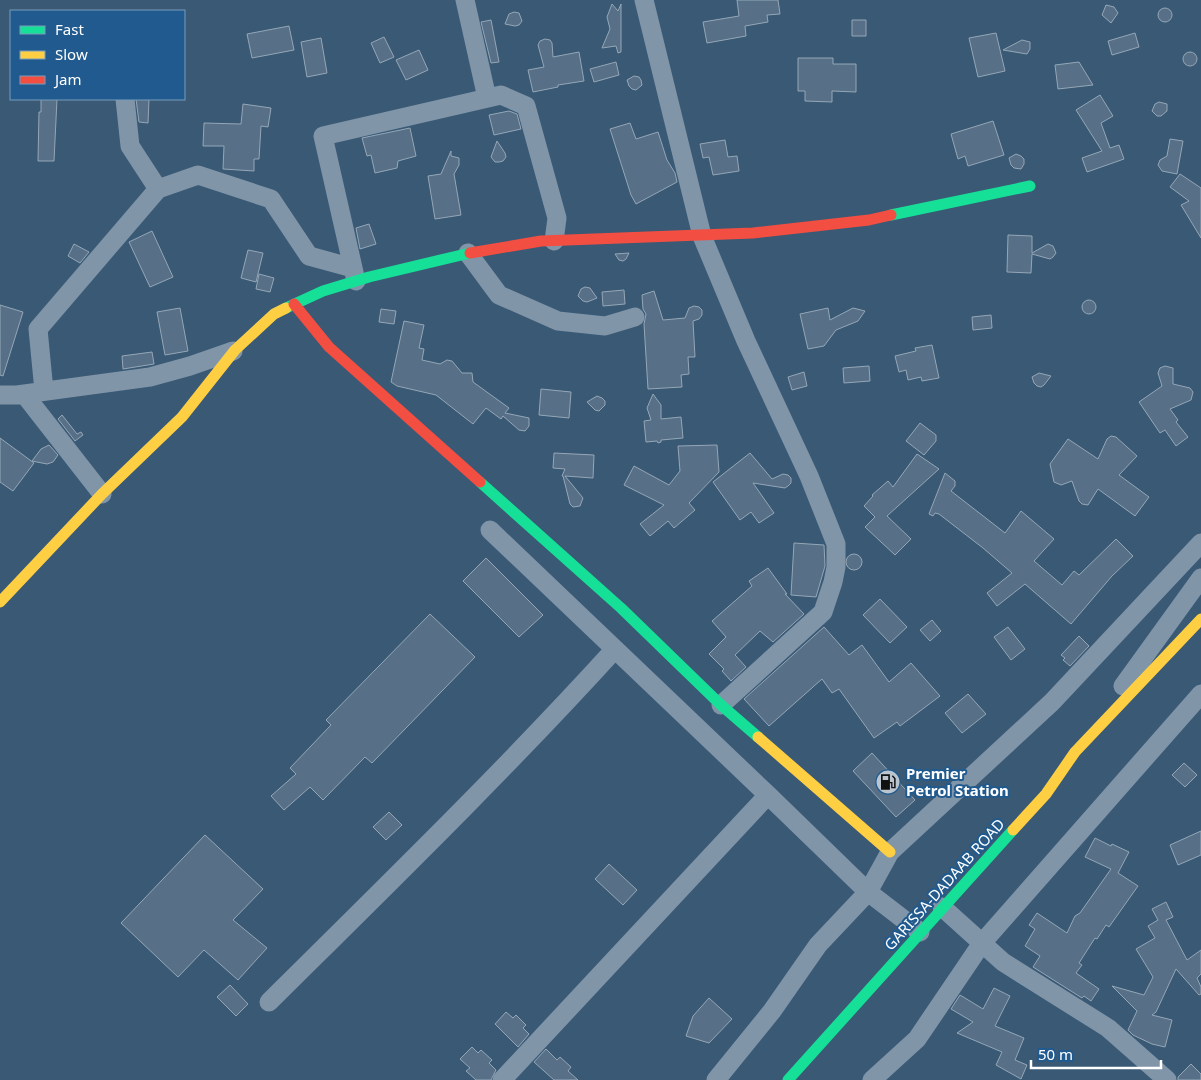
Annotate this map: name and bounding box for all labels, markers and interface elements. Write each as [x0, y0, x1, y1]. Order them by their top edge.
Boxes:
legend [10, 10, 185, 100]
text: Fast [55, 19, 84, 39]
text: Slow [55, 44, 88, 64]
text: Jam [53, 69, 82, 89]
place label: Premier Petrol Station [906, 763, 1009, 800]
fuel station icon: Premier Petrol Station [875, 769, 901, 795]
street label: GARISSA-DADAAB ROAD [879, 814, 1009, 954]
scale bar [1031, 1038, 1161, 1070]
text: 50 m [1038, 1044, 1073, 1064]

